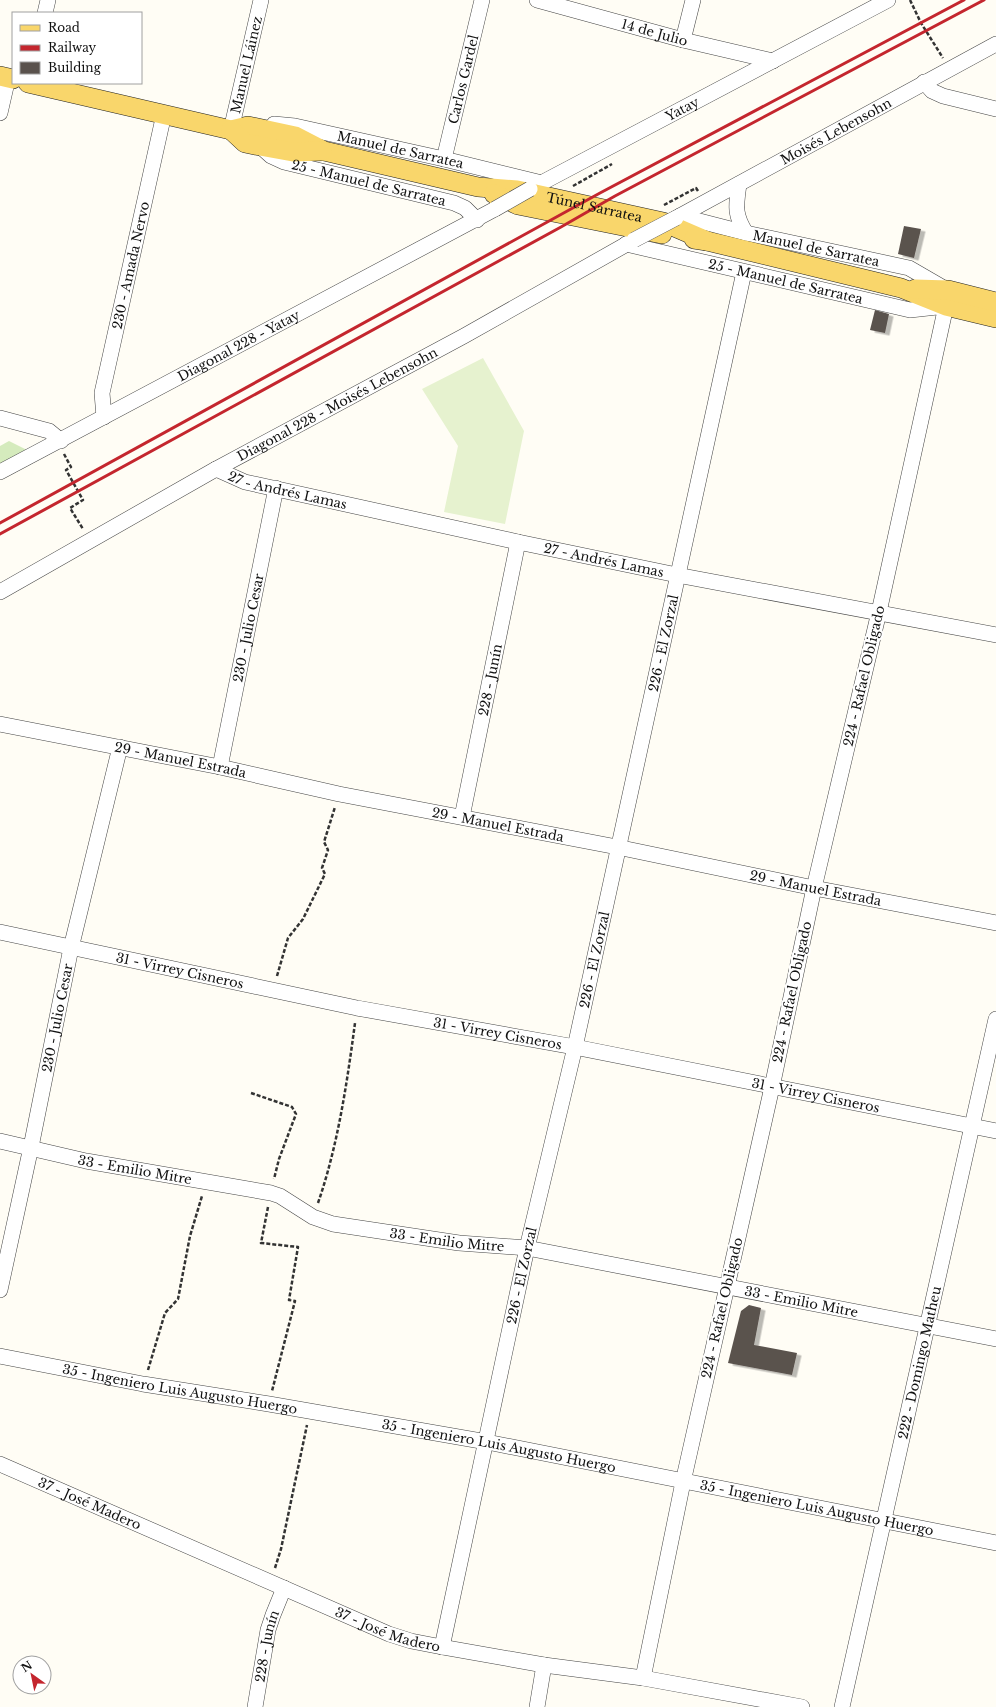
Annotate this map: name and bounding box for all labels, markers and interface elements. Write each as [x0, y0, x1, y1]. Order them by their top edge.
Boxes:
legend [12, 12, 142, 84]
street label: Manuel Láinez [227, 14, 266, 115]
street label: 14 de Julio [620, 15, 689, 49]
text: Road [48, 20, 80, 35]
street label: Carlos Gardel [444, 33, 482, 126]
text: Railway [48, 40, 97, 55]
text: Building [48, 60, 102, 75]
street label: Yatay [661, 93, 702, 125]
street label: Moisés Lebensohn [777, 94, 894, 168]
street label: Manuel de Sarratea [335, 127, 466, 172]
street label: 25 - Manuel de Sarratea [290, 156, 448, 209]
street label: Túnel Sarratea [545, 188, 645, 226]
street label: 230 - Amada Nervo [108, 200, 153, 331]
street label: Manuel de Sarratea [751, 226, 882, 270]
street label: 25 - Manuel de Sarratea [707, 255, 865, 307]
street label: Diagonal 228 - Yatay [174, 306, 303, 385]
street label: Diagonal 228 - Moisés Lebensohn [234, 343, 440, 465]
street label: 27 - Andrés Lamas [225, 467, 349, 513]
street label: 27 - Andrés Lamas [542, 539, 666, 581]
street label: 230 - Julio Cesar [229, 571, 267, 684]
street label: 226 - El Zorzal [644, 593, 682, 693]
street label: 224 - Rafael Obligado [839, 604, 889, 748]
street label: 228 - Junín [474, 642, 506, 717]
street label: 29 - Manuel Estrada [113, 738, 249, 781]
street label: 29 - Manuel Estrada [431, 803, 566, 845]
street label: 29 - Manuel Estrada [748, 866, 884, 909]
street label: 226 - El Zorzal [575, 910, 613, 1010]
street label: 224 - Rafael Obligado [769, 920, 815, 1064]
street label: 31 - Virrey Cisneros [115, 948, 246, 992]
street label: 230 - Julio Cesar [38, 961, 76, 1074]
street label: 31 - Virrey Cisneros [432, 1013, 563, 1053]
street label: 31 - Virrey Cisneros [750, 1074, 881, 1116]
street label: 33 - Emilio Mitre [76, 1151, 193, 1188]
street label: 33 - Emilio Mitre [389, 1224, 505, 1255]
street label: 226 - El Zorzal [503, 1225, 540, 1325]
street label: 224 - Rafael Obligado [697, 1236, 747, 1380]
street label: 33 - Emilio Mitre [743, 1282, 860, 1321]
street label: 222 - Domingo Matheu [894, 1284, 945, 1441]
street label: 35 - Ingeniero Luis Augusto Huergo [61, 1360, 299, 1417]
street label: 35 - Ingeniero Luis Augusto Huergo [381, 1415, 618, 1476]
street label: 37 - José Madero [36, 1473, 144, 1533]
street label: 35 - Ingeniero Luis Augusto Huergo [699, 1476, 935, 1539]
street label: 37 - José Madero [333, 1603, 442, 1655]
street label: 228 - Junín [251, 1607, 283, 1683]
north arrow [12, 1655, 52, 1695]
text: N [18, 1658, 35, 1675]

